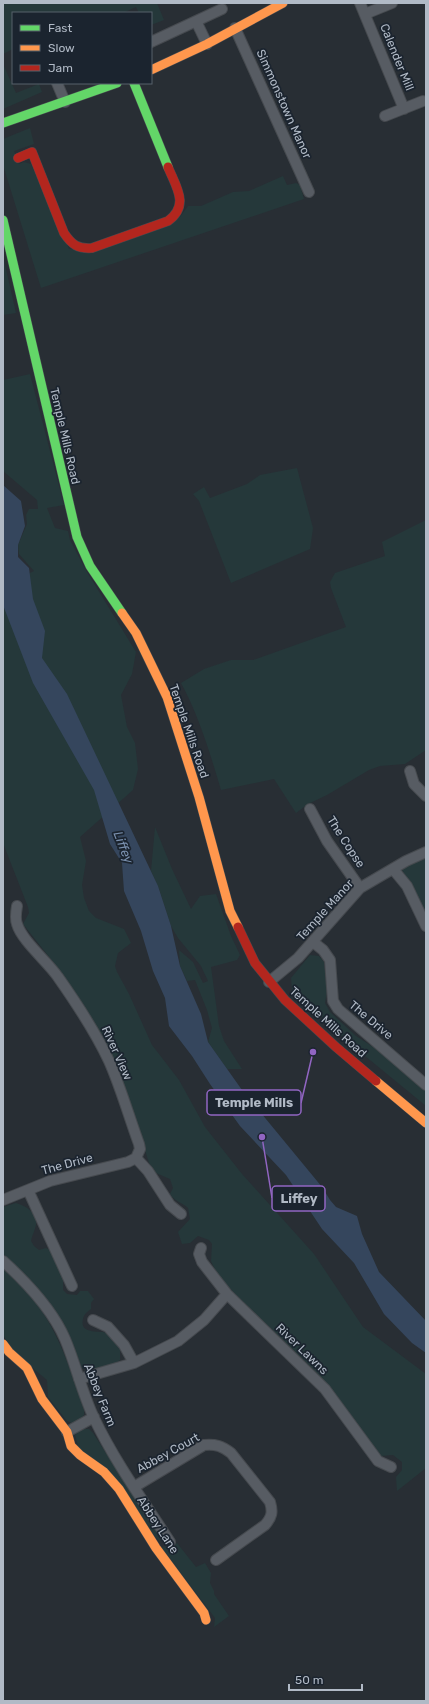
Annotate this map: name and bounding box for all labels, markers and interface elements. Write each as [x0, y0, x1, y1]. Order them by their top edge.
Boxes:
legend [12, 12, 152, 84]
text: Fast [48, 21, 72, 35]
street label: Calender Mill [377, 22, 417, 93]
text: Slow [48, 41, 75, 55]
street label: Simmonstown Manor [254, 47, 315, 161]
text: Jam [48, 61, 73, 75]
street label: Temple Mills Road [47, 386, 83, 486]
street label: Temple Mills Road [166, 682, 212, 780]
street label: The Copse [324, 814, 368, 871]
water label: Liffey [111, 829, 137, 866]
street label: Temple Manor [294, 876, 357, 944]
street label: Temple Mills Road [287, 984, 369, 1060]
street label: The Drive [346, 998, 396, 1042]
street label: River View [99, 1024, 135, 1083]
callout: Temple Mills [207, 1090, 301, 1115]
text: Temple Mills [215, 1095, 293, 1110]
street label: The Drive [40, 1150, 94, 1178]
callout: Liffey [272, 1186, 325, 1211]
text: Liffey [280, 1191, 318, 1206]
street label: River Lawns [273, 1321, 331, 1377]
street label: Abbey Farm [81, 1362, 119, 1428]
street label: Abbey Court [134, 1430, 202, 1476]
street label: Abbey Lane [134, 1494, 182, 1556]
scale bar [289, 1666, 362, 1692]
text: 50 m [295, 1673, 323, 1687]

